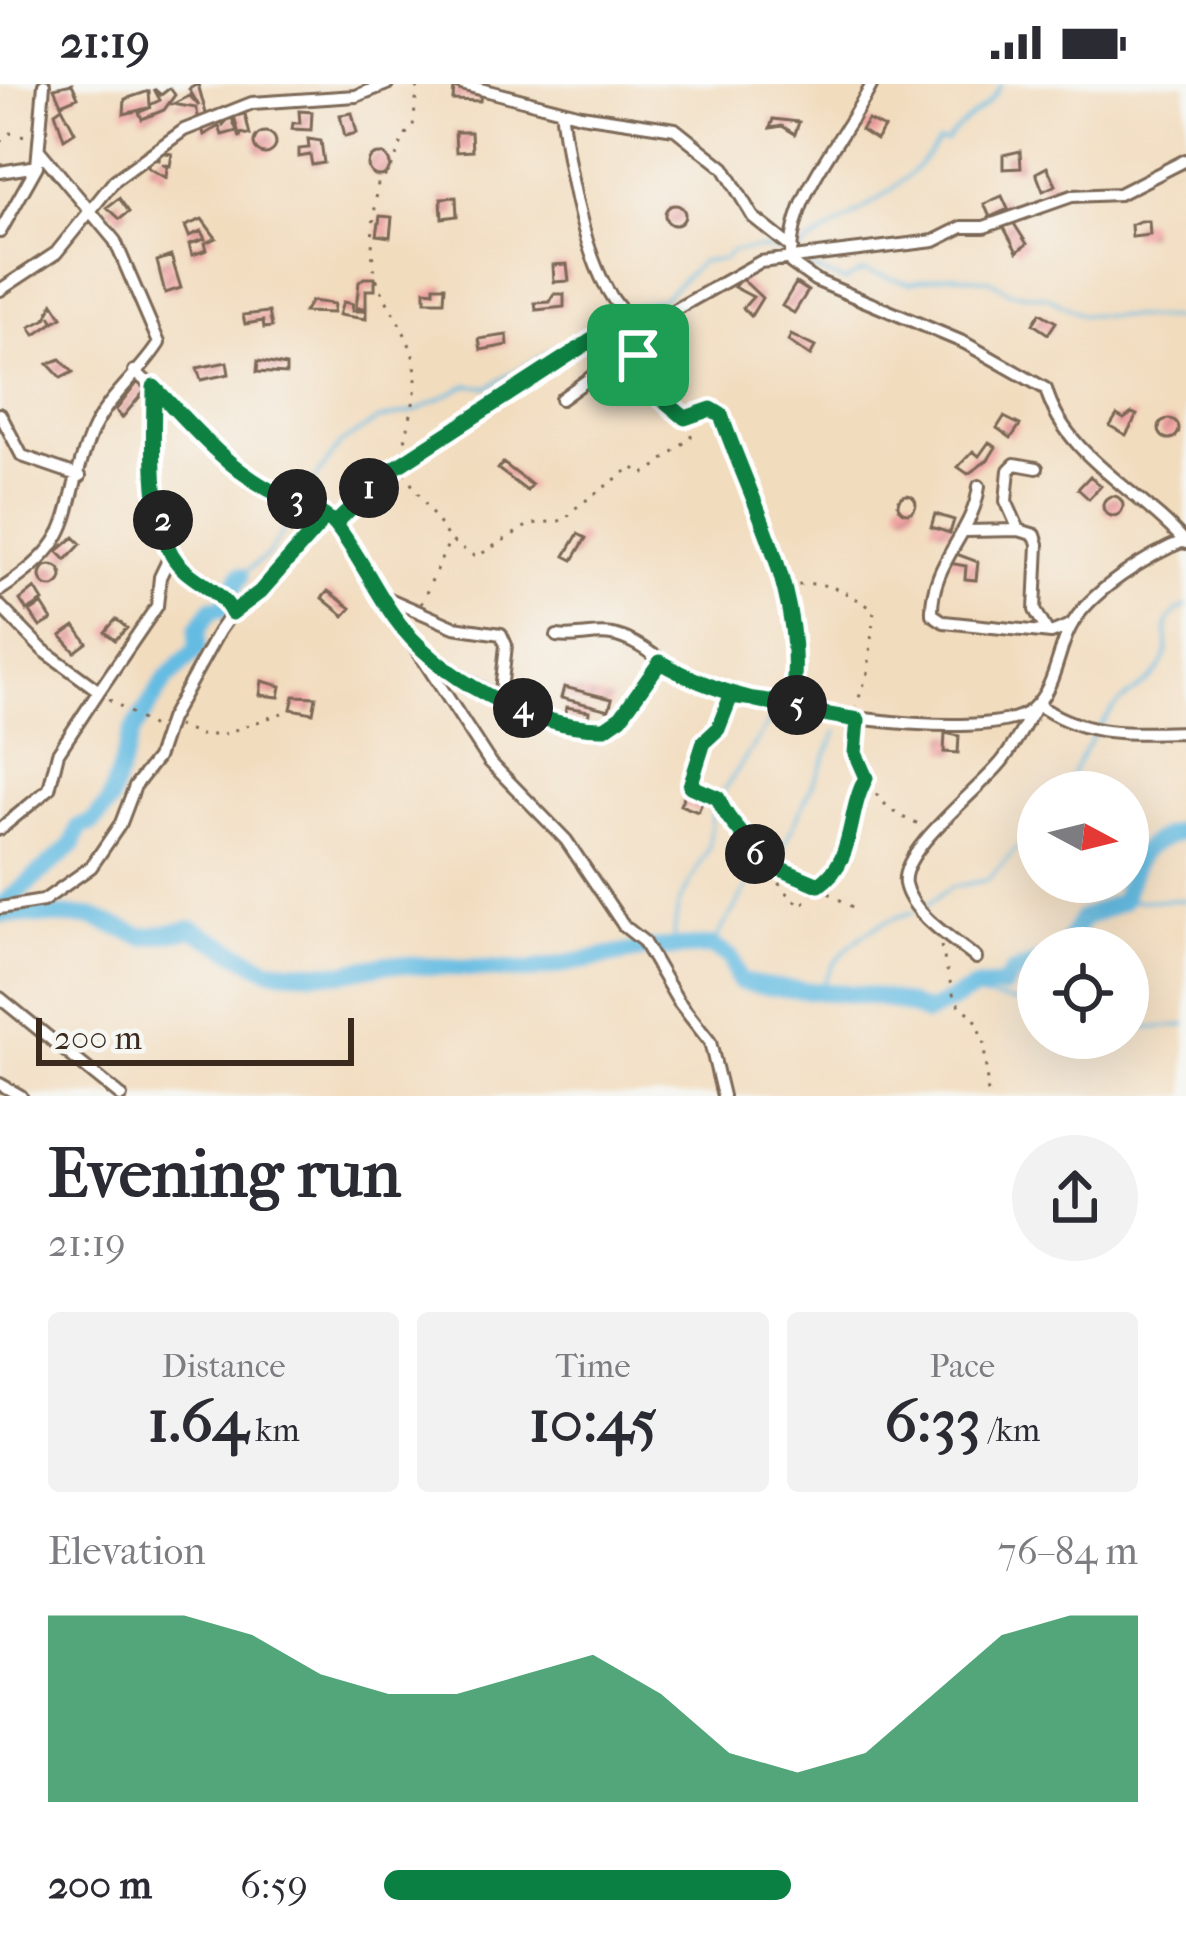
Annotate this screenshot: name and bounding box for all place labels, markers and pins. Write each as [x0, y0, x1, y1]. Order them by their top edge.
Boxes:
pin [587, 304, 689, 406]
pin: 1 [339, 458, 399, 518]
pin: 3 [267, 469, 327, 529]
pin: 2 [133, 490, 193, 550]
pin: 5 [767, 675, 827, 735]
pin: 4 [493, 678, 553, 738]
pin: 6 [725, 824, 785, 884]

